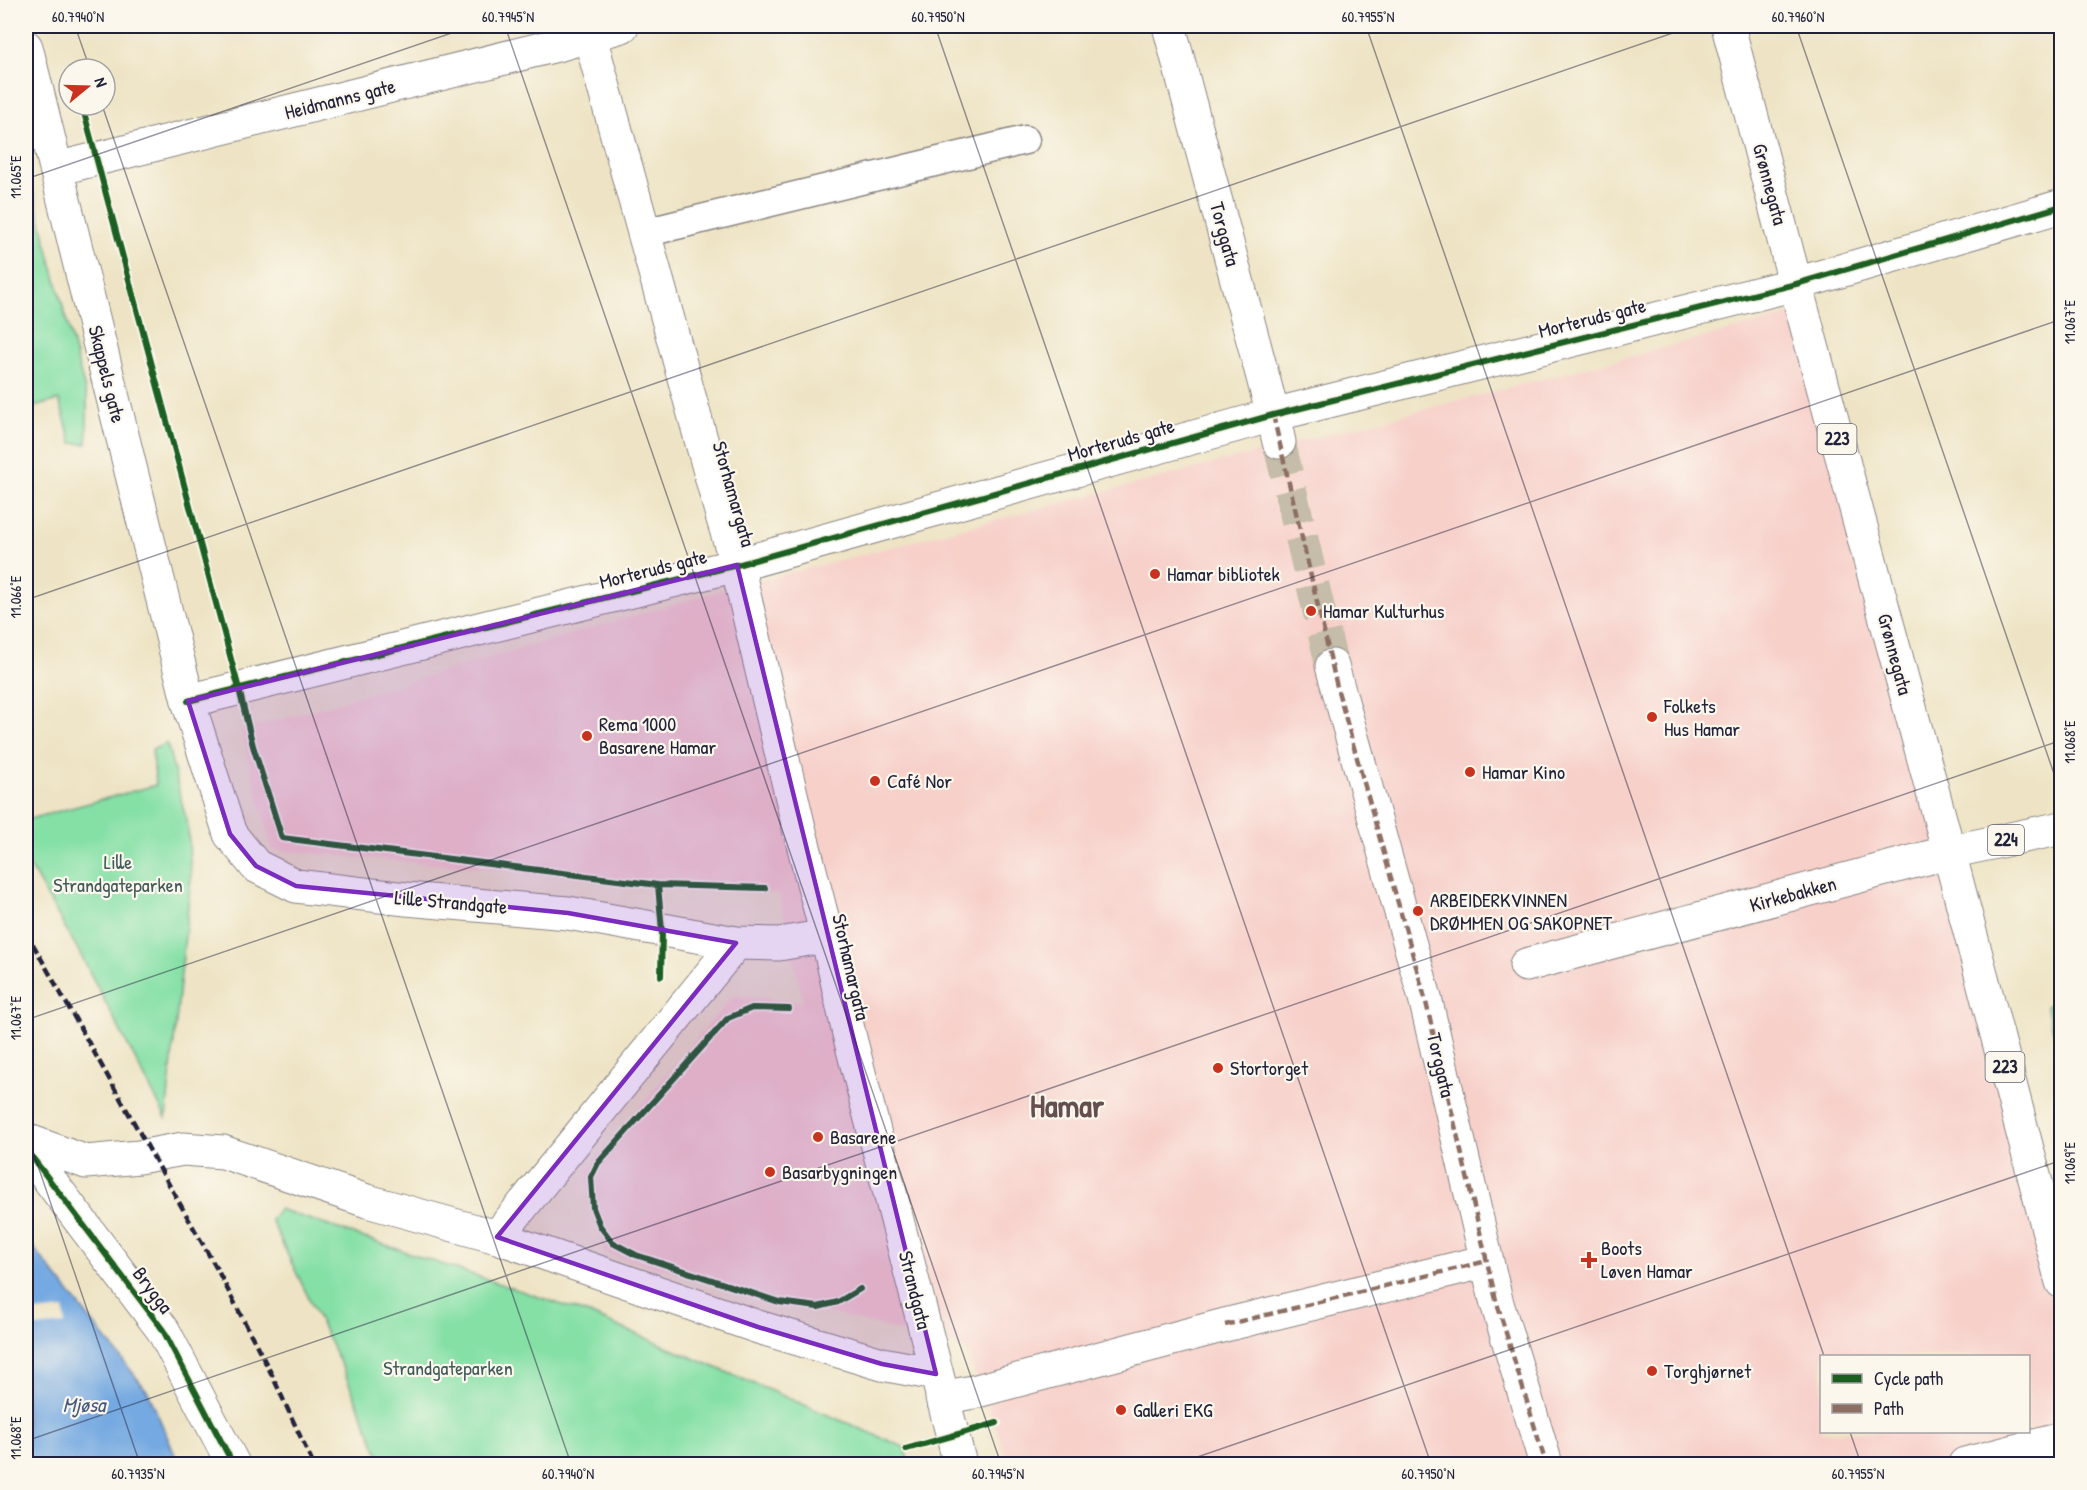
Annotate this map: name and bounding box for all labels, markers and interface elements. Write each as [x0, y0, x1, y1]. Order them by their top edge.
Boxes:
text: 60.7940°N [52, 6, 104, 27]
text: 60.7945°N [482, 6, 534, 27]
text: 60.7950°N [911, 6, 965, 27]
text: 60.7955°N [1342, 6, 1395, 27]
text: 60.7960°N [1771, 6, 1825, 27]
north arrow [57, 57, 117, 117]
street label: Heidmanns gate [282, 72, 398, 125]
text: N [89, 75, 113, 90]
street label: Grønnegata [1747, 140, 1794, 228]
text: 11.065°E [5, 155, 26, 199]
street label: Torggata [1204, 199, 1247, 269]
street label: Morteruds gate [1535, 291, 1648, 344]
text: 11.067°E [2059, 299, 2080, 344]
street label: Skappels gate [82, 322, 133, 425]
street label: Morteruds gate [1064, 411, 1177, 468]
road number: 223 [1818, 424, 1856, 454]
street label: Storhamargata [707, 438, 762, 550]
street label: Morteruds gate [596, 542, 709, 595]
place label: Hamar bibliotek [1167, 560, 1280, 587]
marker: Hamar bibliotek [1148, 567, 1162, 581]
text: 11.066°E [5, 575, 26, 618]
place label: Hamar Kulturhus [1323, 597, 1445, 624]
marker: Hamar Kulturhus [1304, 604, 1318, 618]
street label: Grønnegata [1872, 610, 1919, 698]
place label: Folkets Hus Hamar [1663, 692, 1740, 742]
place label: Rema 1000 Basarene Hamar [599, 710, 716, 760]
marker: Folkets Hus Hamar [1645, 710, 1659, 724]
text: 11.068°E [2059, 720, 2080, 764]
marker: Rema 1000 Basarene Hamar [580, 729, 594, 743]
place label: Hamar Kino [1482, 758, 1565, 785]
marker: Hamar Kino [1463, 765, 1477, 779]
place label: Café Nor [887, 767, 952, 794]
marker: Café Nor [868, 774, 882, 788]
road number: 224 [1988, 825, 2024, 855]
park label: Lille Strandgateparken [53, 848, 183, 898]
street label: Kirkebakken [1747, 869, 1839, 918]
street label: Lille Strandgate [394, 883, 509, 920]
place label: ARBEIDERKVINNEN DRØMMEN OG SAKOPNET [1430, 886, 1613, 936]
marker: ARBEIDERKVINNEN DRØMMEN OG SAKOPNET [1411, 904, 1425, 918]
street label: Storhamargata [826, 911, 877, 1023]
text: 11.067°E [5, 995, 26, 1040]
street label: Torggata [1421, 1030, 1462, 1100]
road number: 223 [1986, 1052, 2024, 1082]
place label: Stortorget [1230, 1054, 1309, 1081]
marker: Stortorget [1211, 1061, 1225, 1075]
district label: Hamar [1030, 1084, 1105, 1127]
place label: Basarene [830, 1123, 896, 1150]
marker: Basarene [811, 1130, 825, 1144]
text: 11.069°E [2059, 1141, 2080, 1184]
place label: Basarbygningen [782, 1158, 897, 1185]
marker: Basarbygningen [763, 1165, 777, 1179]
place label: Boots Løven Hamar [1601, 1234, 1693, 1284]
street label: Strandgata [893, 1248, 938, 1332]
marker: Boots Løven Hamar [1582, 1253, 1596, 1267]
street label: Brygga [127, 1261, 180, 1319]
park label: Strandgateparken [383, 1354, 513, 1381]
legend [1820, 1355, 2030, 1433]
place label: Torghjørnet [1664, 1357, 1752, 1384]
marker: Torghjørnet [1645, 1364, 1659, 1378]
text: Cycle path [1874, 1366, 1944, 1391]
water label: Mjøsa [63, 1390, 108, 1419]
place label: Galleri EKG [1133, 1396, 1213, 1423]
text: Path [1874, 1396, 1904, 1421]
marker: Galleri EKG [1114, 1403, 1128, 1417]
text: 11.068°E [5, 1416, 26, 1460]
text: 60.7935°N [111, 1463, 165, 1484]
text: 60.7940°N [542, 1463, 594, 1484]
text: 60.7945°N [972, 1463, 1024, 1484]
text: 60.7950°N [1401, 1463, 1455, 1484]
text: 60.7955°N [1832, 1463, 1885, 1484]

